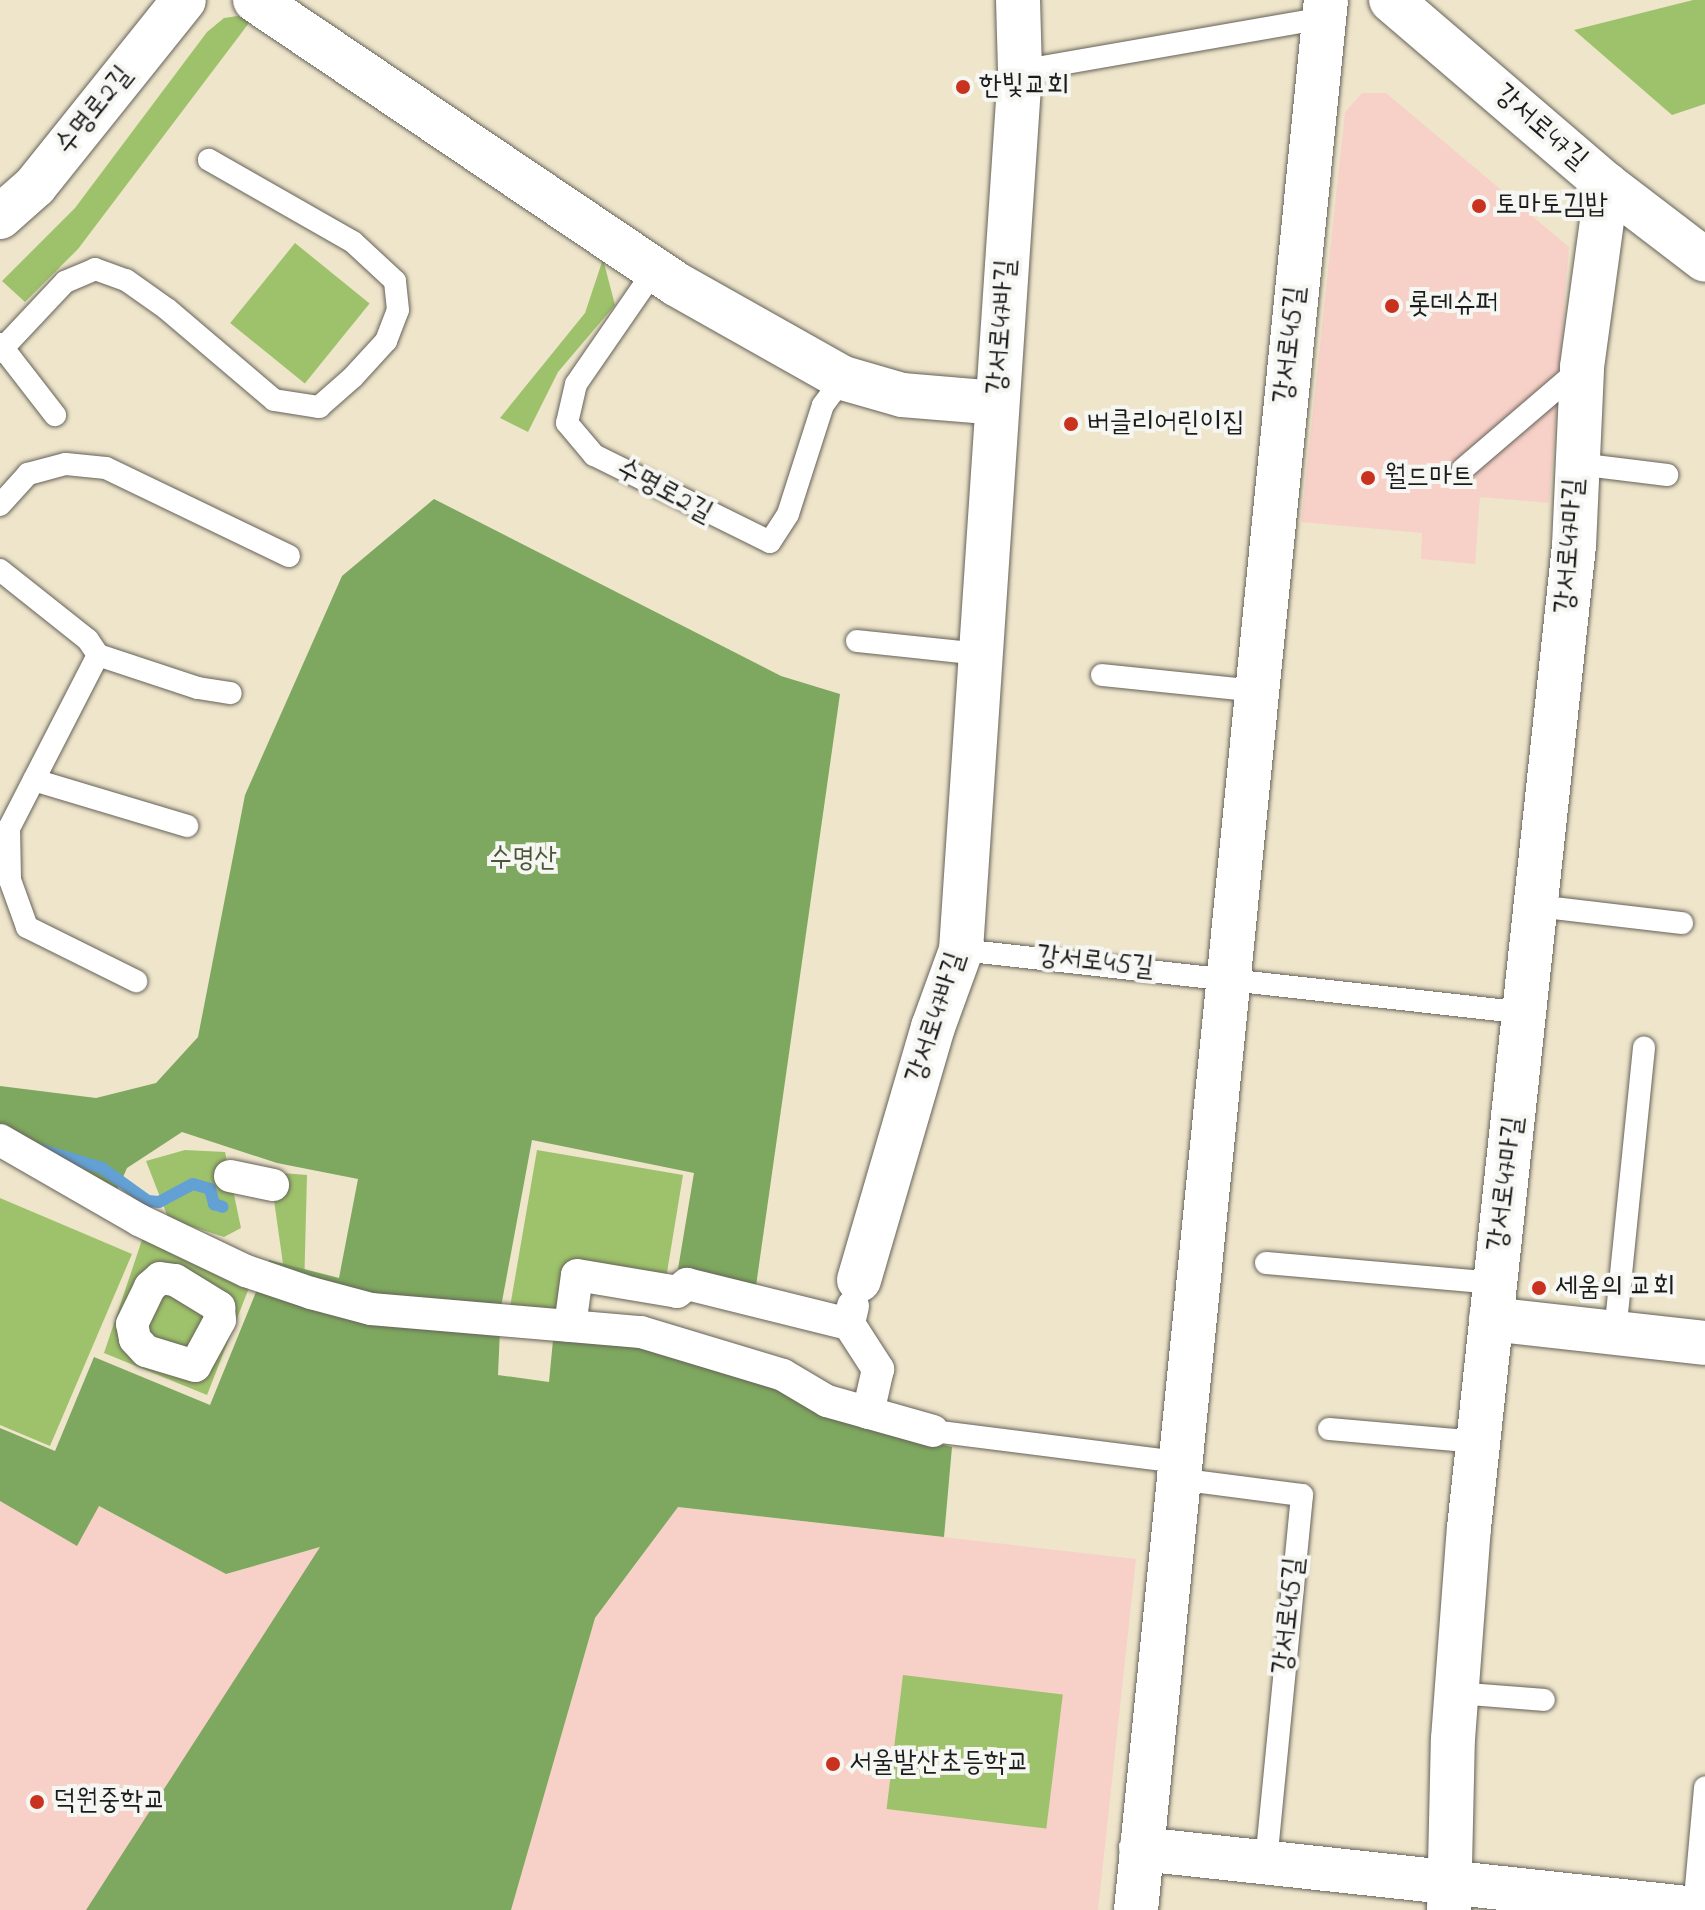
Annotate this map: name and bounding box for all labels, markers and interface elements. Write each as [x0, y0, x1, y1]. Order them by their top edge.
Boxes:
street label: 수명로2길 [49, 60, 141, 162]
place label: 한빛교회 [979, 70, 1069, 104]
marker: 한빛교회 [954, 78, 972, 96]
street label: 강서로47길 [1486, 78, 1594, 178]
place label: 토마토김밥 [1495, 189, 1608, 223]
marker: 토마토김밥 [1470, 197, 1488, 215]
street label: 강서로47바길 [982, 258, 1024, 396]
street label: 강서로45길 [1268, 285, 1314, 405]
place label: 롯데슈퍼 [1408, 289, 1498, 323]
marker: 롯데슈퍼 [1383, 297, 1401, 315]
place label: 버클리어린이집 [1087, 407, 1245, 441]
marker: 버클리어린이집 [1062, 415, 1080, 433]
street label: 수명로2길 [610, 453, 718, 531]
place label: 월드마트 [1384, 461, 1474, 495]
marker: 월드마트 [1359, 469, 1377, 487]
street label: 강서로47마길 [1550, 477, 1592, 615]
park label: 수명산 [489, 843, 557, 877]
street label: 강서로45길 [1035, 940, 1155, 986]
street label: 강서로47바길 [900, 948, 974, 1088]
street label: 강서로47마길 [1482, 1115, 1532, 1253]
place label: 세움의 교회 [1555, 1271, 1675, 1305]
marker: 세움의 교회 [1530, 1279, 1548, 1297]
street label: 강서로45길 [1267, 1556, 1313, 1676]
place label: 서울발산초등학교 [849, 1747, 1029, 1781]
marker: 서울발산초등학교 [824, 1755, 842, 1773]
place label: 덕원중학교 [53, 1785, 166, 1819]
marker: 덕원중학교 [28, 1793, 46, 1811]

